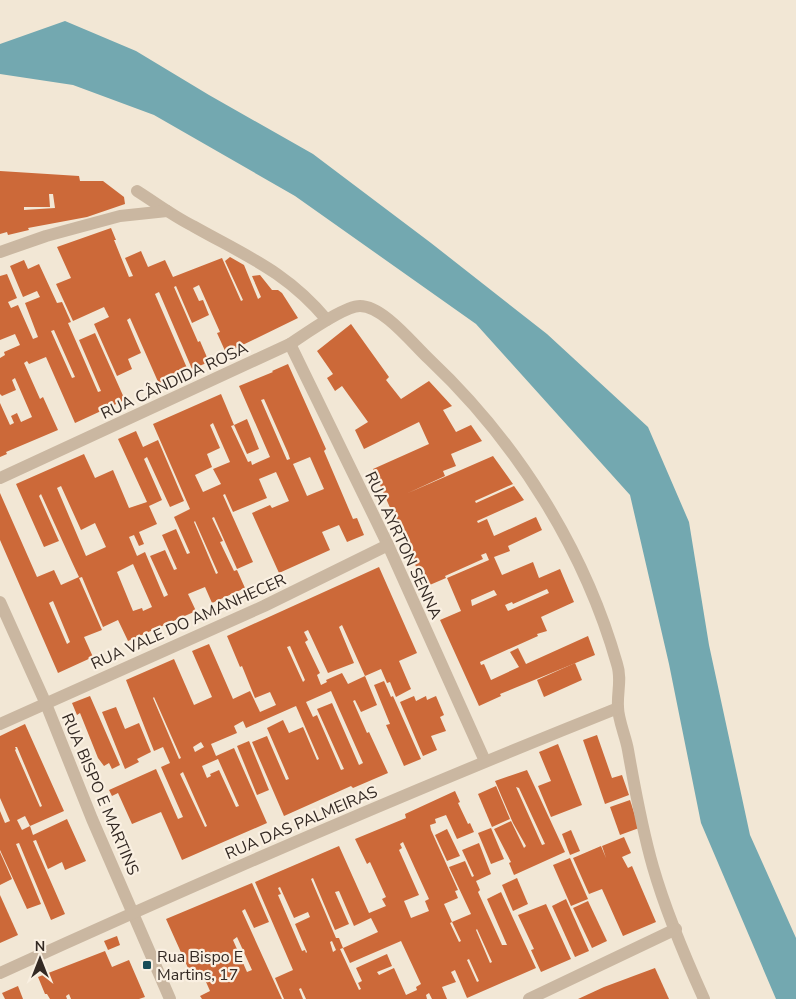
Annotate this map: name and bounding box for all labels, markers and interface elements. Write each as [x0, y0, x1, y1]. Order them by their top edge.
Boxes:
street label: RUA CÂNDIDA ROSA [97, 337, 252, 425]
street label: RUA AYRTON SENNA [359, 468, 447, 623]
street label: RUA VALE DO AMANHECER [87, 569, 290, 675]
street label: RUA BISPO E MARTINS [56, 710, 144, 879]
street label: RUA DAS PALMEIRAS [222, 781, 381, 865]
north arrow [15, 934, 65, 984]
text: N [35, 937, 45, 956]
place label: Rua Bispo E Martins, 17 [157, 946, 243, 986]
marker: Rua Bispo E Martins, 17 [141, 959, 153, 971]

